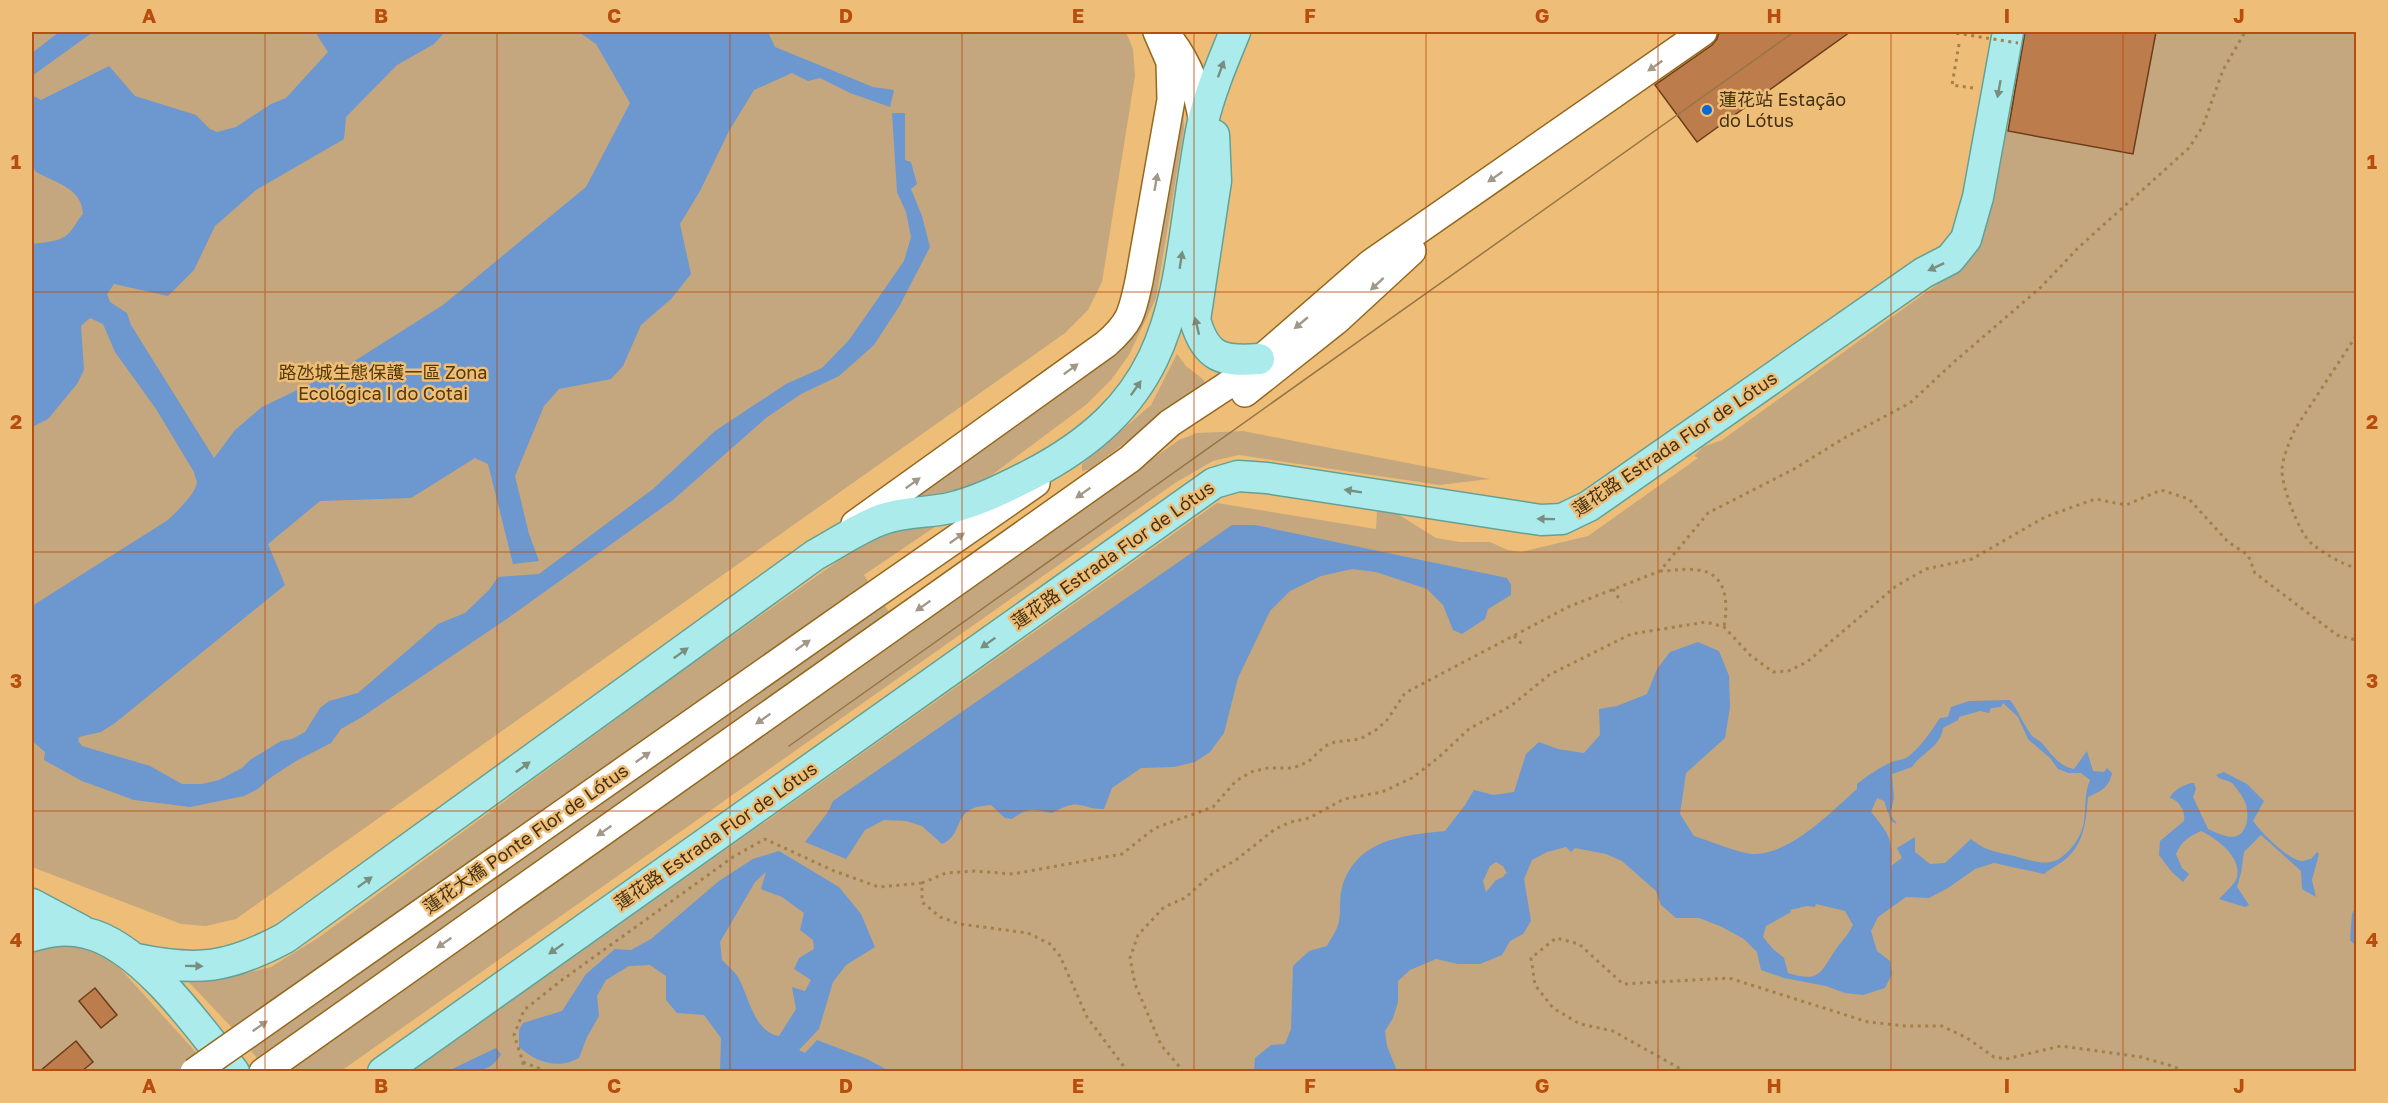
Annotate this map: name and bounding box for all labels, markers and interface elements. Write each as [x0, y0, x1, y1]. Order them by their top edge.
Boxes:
text: A [142, 3, 156, 27]
text: B [374, 3, 388, 27]
text: C [607, 3, 621, 27]
text: D [839, 3, 853, 27]
text: E [1072, 3, 1084, 27]
text: F [1304, 3, 1316, 27]
text: G [1535, 3, 1549, 27]
text: H [1766, 3, 1782, 27]
text: I [2004, 3, 2010, 27]
text: J [2233, 3, 2245, 27]
one-way arrow [1217, 60, 1227, 78]
one-way arrow [1648, 60, 1664, 72]
one-way arrow [1994, 80, 2003, 99]
place label: 蓮花站 Estação do Lótus [1719, 88, 1846, 131]
marker: 蓮花站 Estação do Lótus [1700, 103, 1714, 117]
text: 1 [11, 149, 21, 173]
text: 1 [2367, 149, 2377, 173]
one-way arrow [1487, 171, 1503, 182]
one-way arrow [1152, 172, 1161, 191]
one-way arrow [1177, 250, 1186, 269]
one-way arrow [1928, 262, 1945, 271]
one-way arrow [1369, 277, 1384, 291]
one-way arrow [1192, 317, 1202, 335]
one-way arrow [1293, 317, 1309, 330]
park label: 路氹城生態保護一區 Zona Ecológica I do Cotai [279, 361, 487, 404]
one-way arrow [1063, 363, 1079, 375]
street label: 蓮花路 Estrada Flor de Lótus [1568, 366, 1781, 520]
one-way arrow [1130, 381, 1142, 397]
text: 2 [10, 409, 22, 433]
text: 2 [2366, 409, 2378, 433]
street label: 蓮花路 Estrada Flor de Lótus [1007, 476, 1218, 633]
one-way arrow [905, 478, 921, 489]
one-way arrow [1075, 487, 1091, 499]
one-way arrow [1344, 487, 1363, 496]
one-way arrow [1537, 514, 1556, 524]
one-way arrow [948, 532, 964, 544]
one-way arrow [916, 600, 932, 612]
one-way arrow [980, 637, 996, 649]
one-way arrow [794, 639, 810, 651]
one-way arrow [673, 647, 689, 659]
text: 3 [10, 668, 22, 692]
text: 3 [2366, 668, 2378, 692]
one-way arrow [756, 713, 772, 725]
one-way arrow [634, 751, 650, 763]
street label: 蓮花路 Estrada Flor de Lótus [610, 757, 821, 914]
street label: 蓮花大橋 Ponte Flor de Lótus [419, 759, 632, 917]
one-way arrow [515, 761, 531, 773]
one-way arrow [596, 825, 612, 837]
one-way arrow [357, 876, 373, 888]
text: 4 [10, 927, 22, 951]
text: 4 [2366, 927, 2378, 951]
one-way arrow [437, 937, 453, 949]
one-way arrow [549, 943, 565, 955]
one-way arrow [184, 961, 203, 970]
one-way arrow [251, 1020, 267, 1032]
text: A [142, 1073, 156, 1097]
text: B [374, 1073, 388, 1097]
text: C [607, 1073, 621, 1097]
text: D [839, 1073, 853, 1097]
text: E [1072, 1073, 1084, 1097]
text: F [1304, 1073, 1316, 1097]
text: G [1535, 1073, 1549, 1097]
text: H [1766, 1073, 1782, 1097]
text: I [2004, 1073, 2010, 1097]
text: J [2233, 1073, 2245, 1097]

